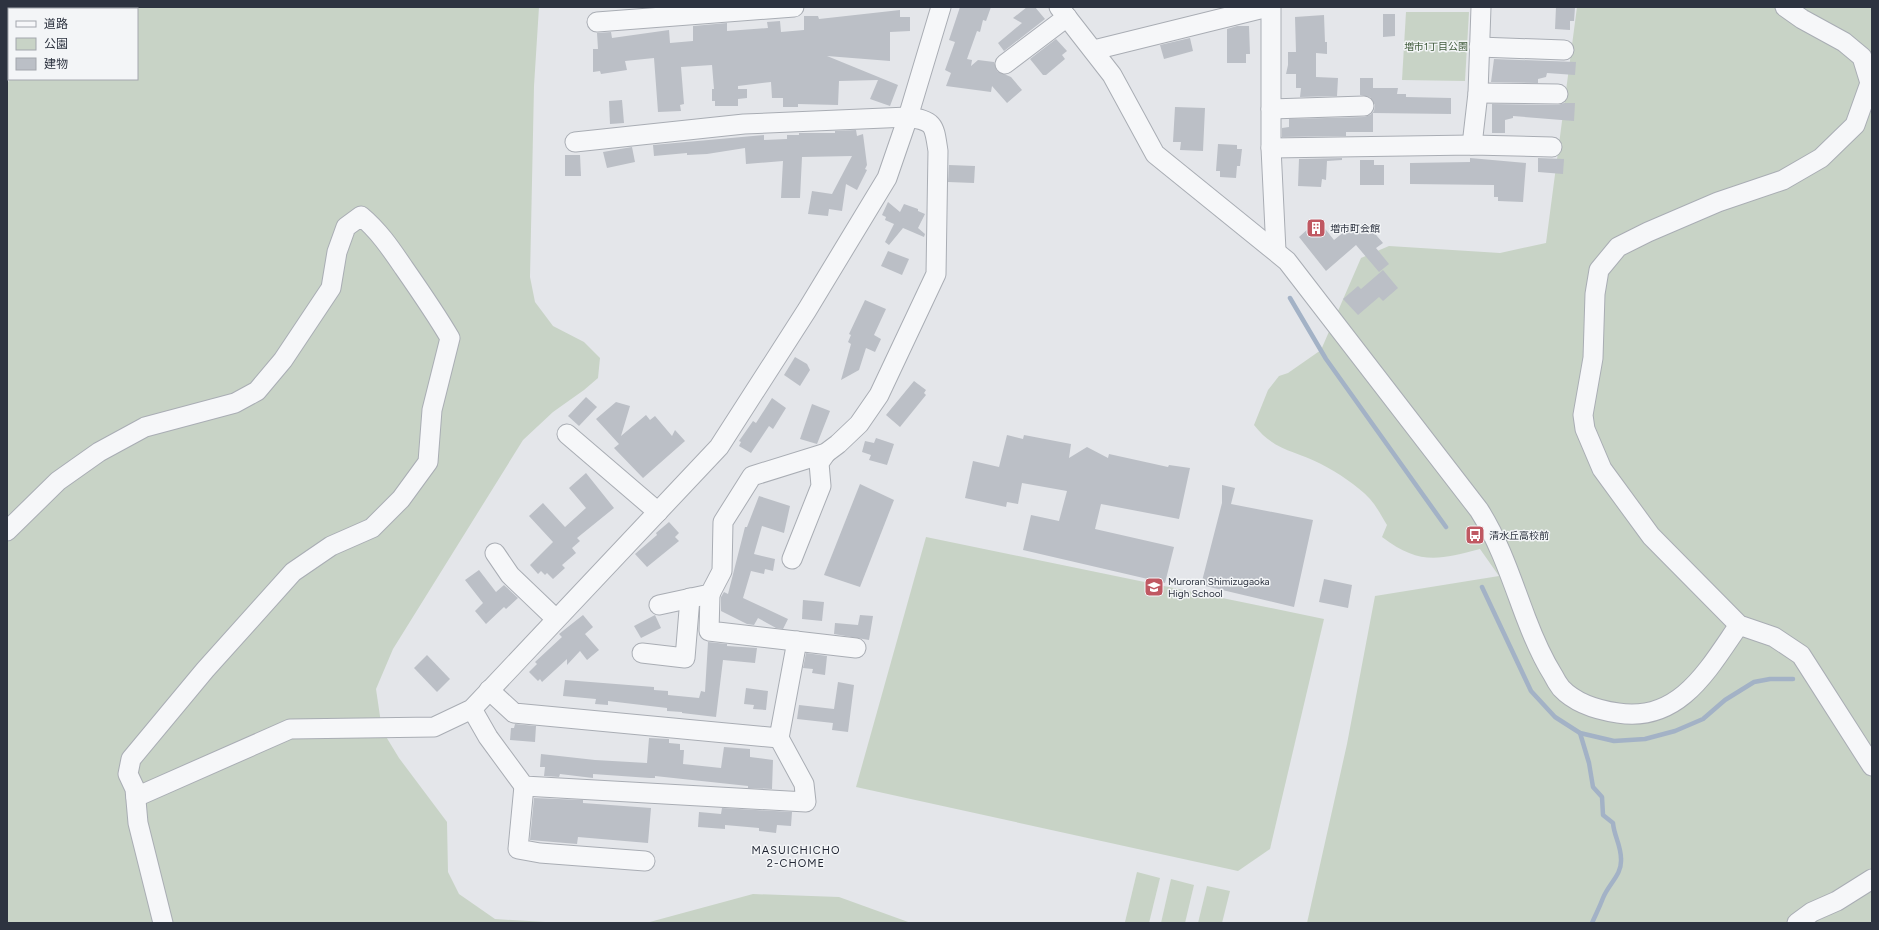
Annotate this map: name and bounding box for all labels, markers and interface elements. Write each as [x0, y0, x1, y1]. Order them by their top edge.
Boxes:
legend [8, 8, 138, 80]
text: 道路 [44, 17, 68, 31]
text: 公園 [44, 37, 68, 51]
park label: 増市1丁目公園 [1404, 40, 1468, 53]
text: 建物 [44, 57, 68, 71]
building icon: 増市町会館 [1305, 217, 1327, 239]
place label: 増市町会館 [1330, 222, 1380, 235]
bus stop icon: 清水丘高校前 [1464, 524, 1486, 546]
place label: 清水丘高校前 [1489, 529, 1549, 542]
place label: Muroran Shimizugaoka High School [1168, 575, 1270, 600]
school or university icon: Muroran Shimizugaoka High School [1143, 576, 1165, 598]
district label: MASUICHICHO 2-CHOME [751, 844, 841, 870]

